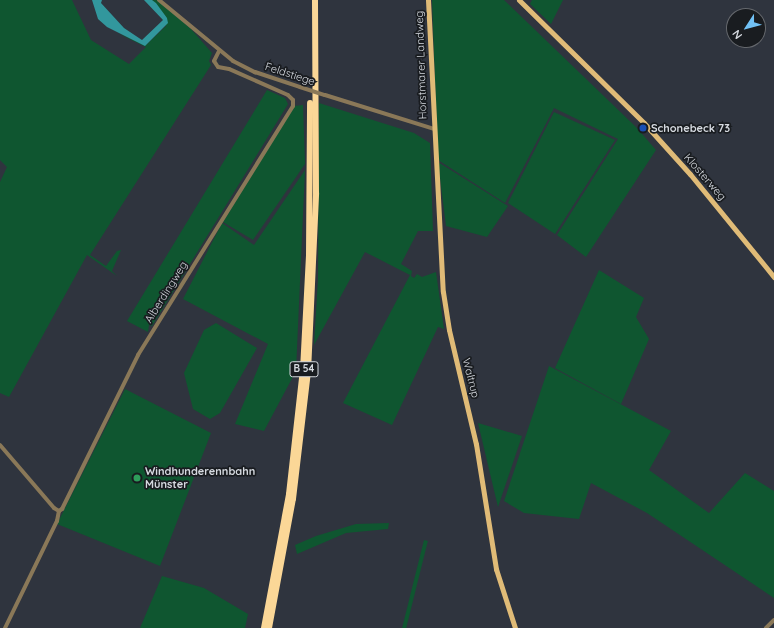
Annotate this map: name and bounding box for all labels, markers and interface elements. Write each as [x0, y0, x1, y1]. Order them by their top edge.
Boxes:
north arrow [726, 8, 766, 48]
street label: Horstmarer Landweg [413, 10, 429, 120]
text: N [729, 27, 745, 42]
street label: Feldstiege [263, 60, 317, 88]
place label: Schonebeck 73 [651, 121, 730, 135]
marker: Schonebeck 73 [638, 123, 648, 133]
street label: Klosterweg [681, 151, 729, 203]
street label: Alberdingweg [142, 259, 190, 325]
street label: Waltrup [460, 357, 482, 399]
road number: B 54 [289, 361, 319, 377]
place label: Windhunderennbahn Münster [145, 465, 255, 491]
marker: Windhunderennbahn Münster [132, 473, 142, 483]

